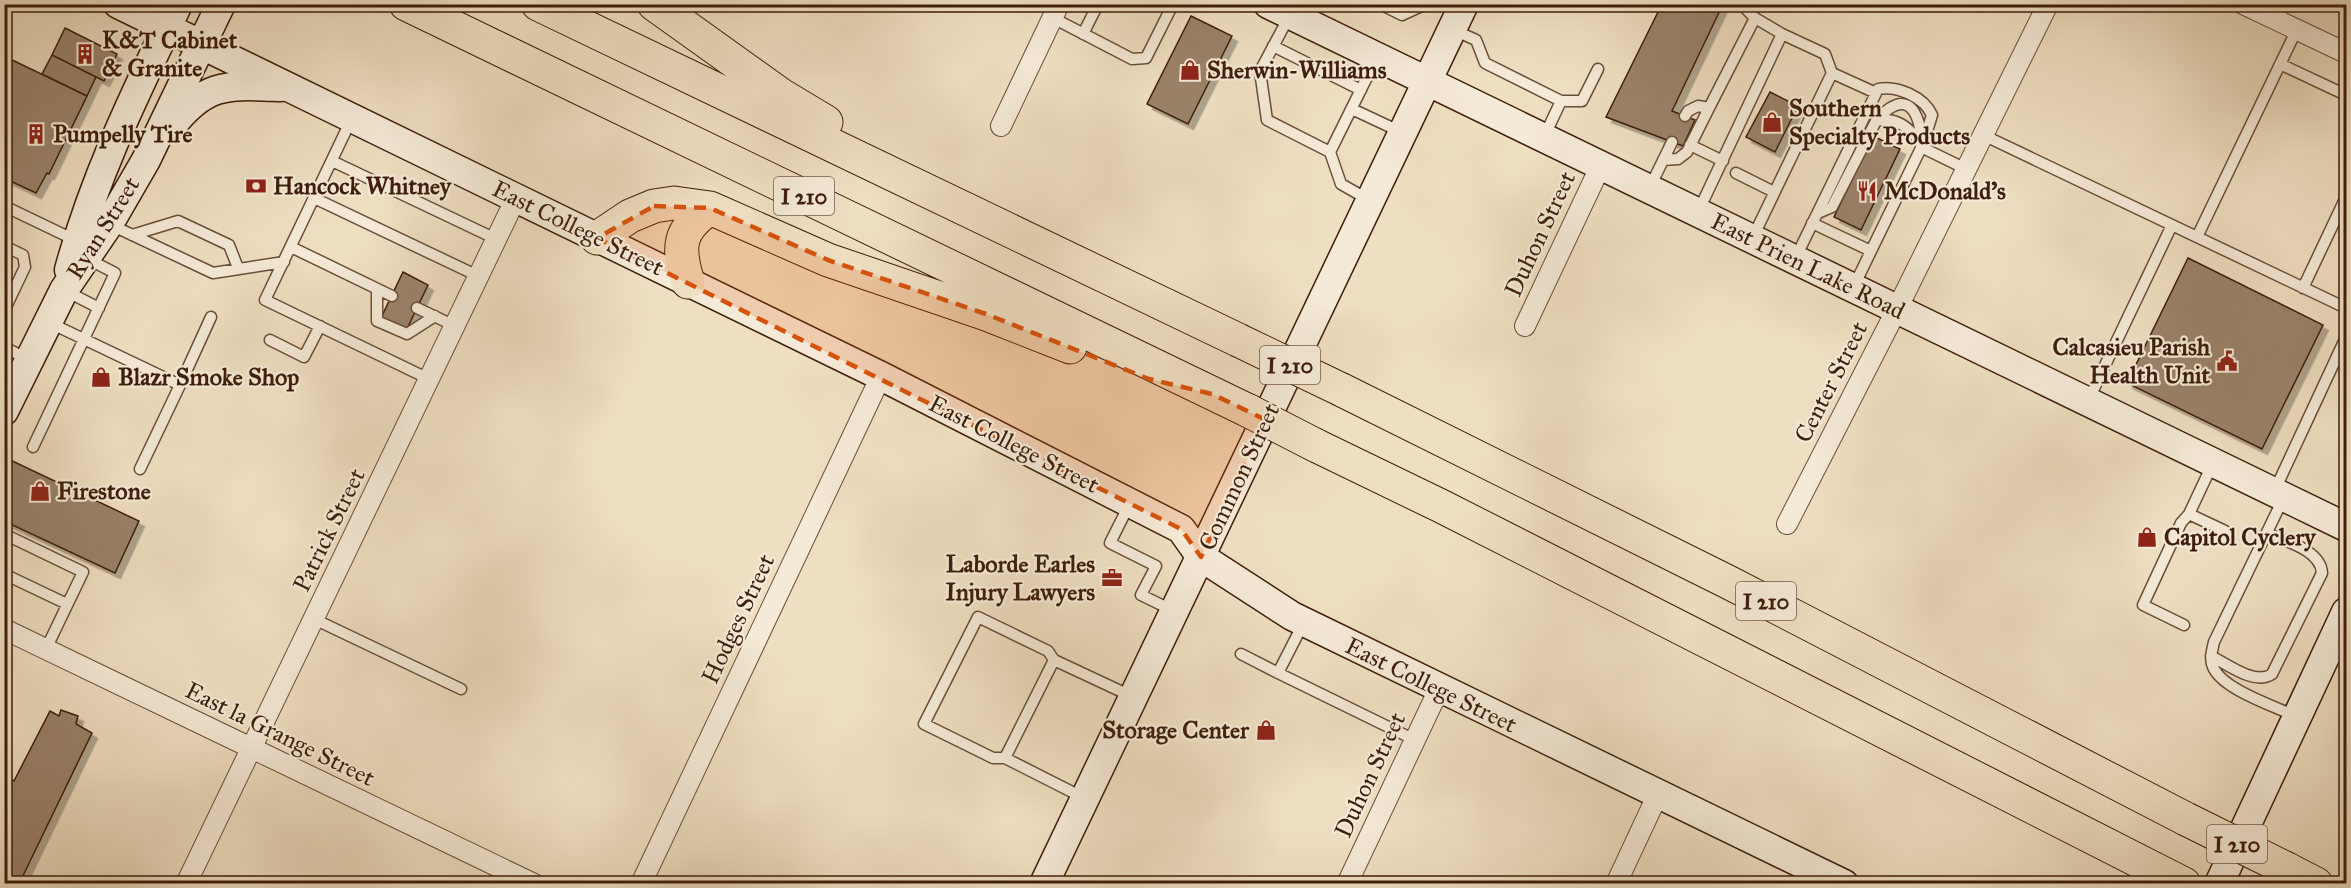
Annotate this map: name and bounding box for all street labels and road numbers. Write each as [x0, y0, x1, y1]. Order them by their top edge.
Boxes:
street label: Duhon Street [1498, 166, 1582, 302]
street label: Ryan Street [60, 171, 147, 285]
street label: East College Street [487, 173, 669, 283]
road number: I 210 [774, 177, 834, 215]
street label: East Prien Lake Road [1706, 206, 1910, 326]
street label: Center Street [1788, 316, 1874, 447]
road number: I 210 [1260, 346, 1320, 384]
street label: East College Street [924, 388, 1105, 500]
street label: Common Street [1192, 398, 1286, 555]
street label: Patrick Street [286, 463, 372, 597]
street label: Hodges Street [695, 549, 781, 689]
road number: I 210 [1736, 582, 1796, 620]
street label: East College Street [1340, 630, 1522, 740]
street label: East la Grange Street [180, 675, 380, 793]
street label: Duhon Street [1328, 707, 1412, 843]
road number: I 210 [2207, 825, 2267, 863]

